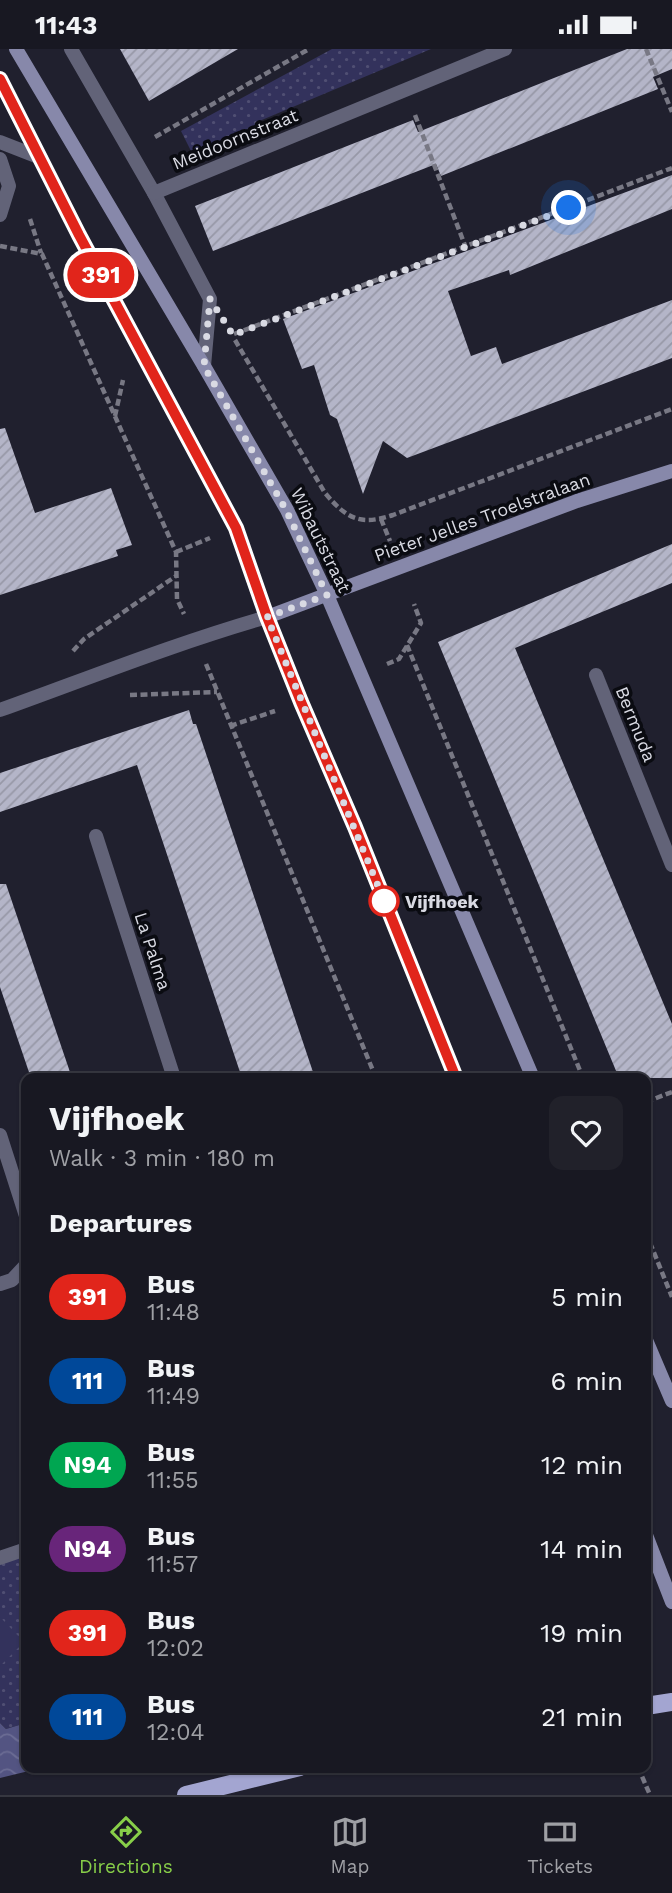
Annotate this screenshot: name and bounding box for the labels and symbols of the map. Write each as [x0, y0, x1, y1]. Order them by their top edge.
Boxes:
street label: Meidoornstraat [169, 104, 301, 174]
your location [551, 190, 586, 225]
line badge: 391 [61, 252, 141, 298]
street label: Pieter Jelles Troelstralaan [371, 468, 593, 566]
street label: Wibautstraat [287, 484, 356, 596]
street label: Bermuda [611, 683, 661, 765]
marker: Vijfhoek [369, 886, 399, 916]
place label: Vijfhoek [405, 891, 480, 912]
street label: La Palma [131, 909, 175, 993]

